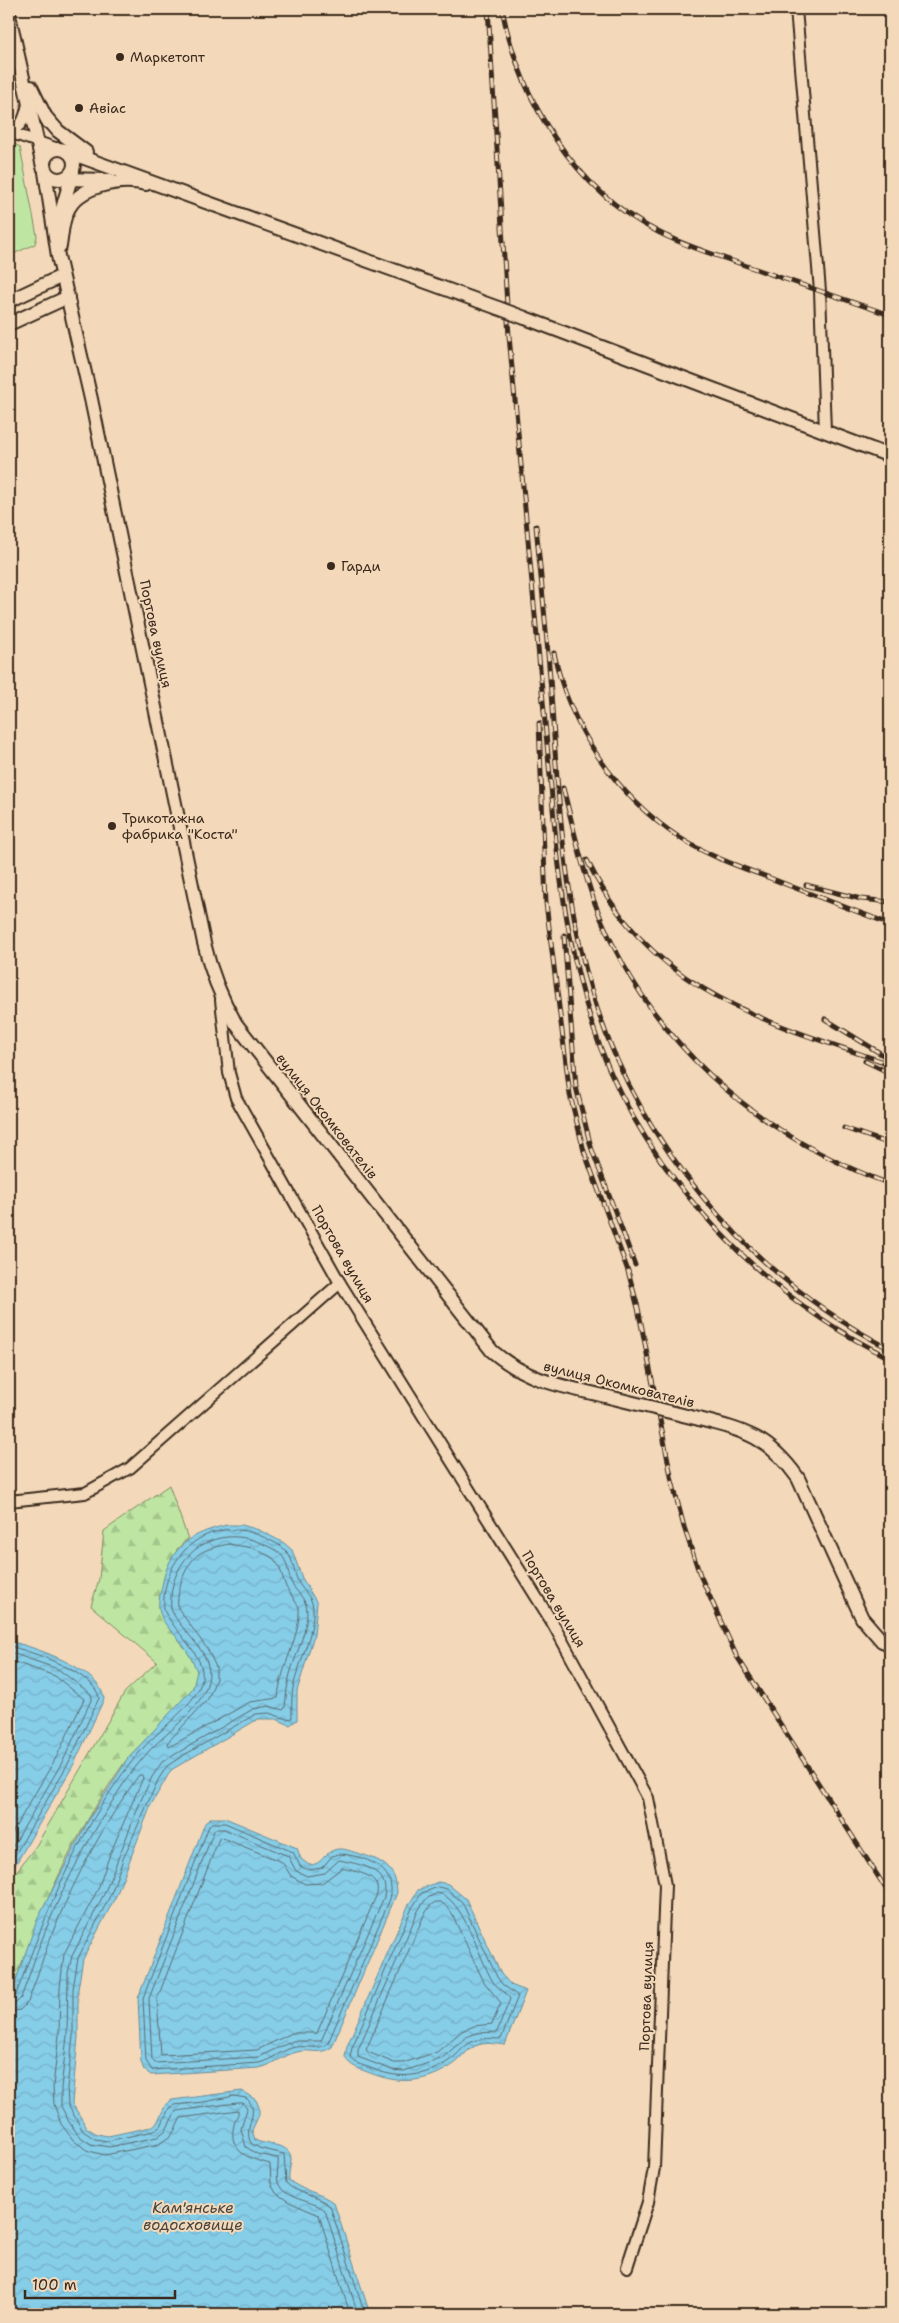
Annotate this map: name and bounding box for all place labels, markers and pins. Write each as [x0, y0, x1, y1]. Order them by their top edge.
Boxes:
place label: Маркетопт [130, 48, 206, 66]
marker: Маркетопт [114, 51, 126, 63]
place label: Авіас [89, 99, 126, 117]
marker: Авіас [73, 102, 85, 114]
place label: Гарди [341, 557, 381, 575]
marker: Гарди [325, 560, 337, 572]
place label: Трикотажна фабрика "Коста" [122, 809, 238, 843]
marker: Трикотажна фабрика "Коста" [106, 820, 118, 832]

